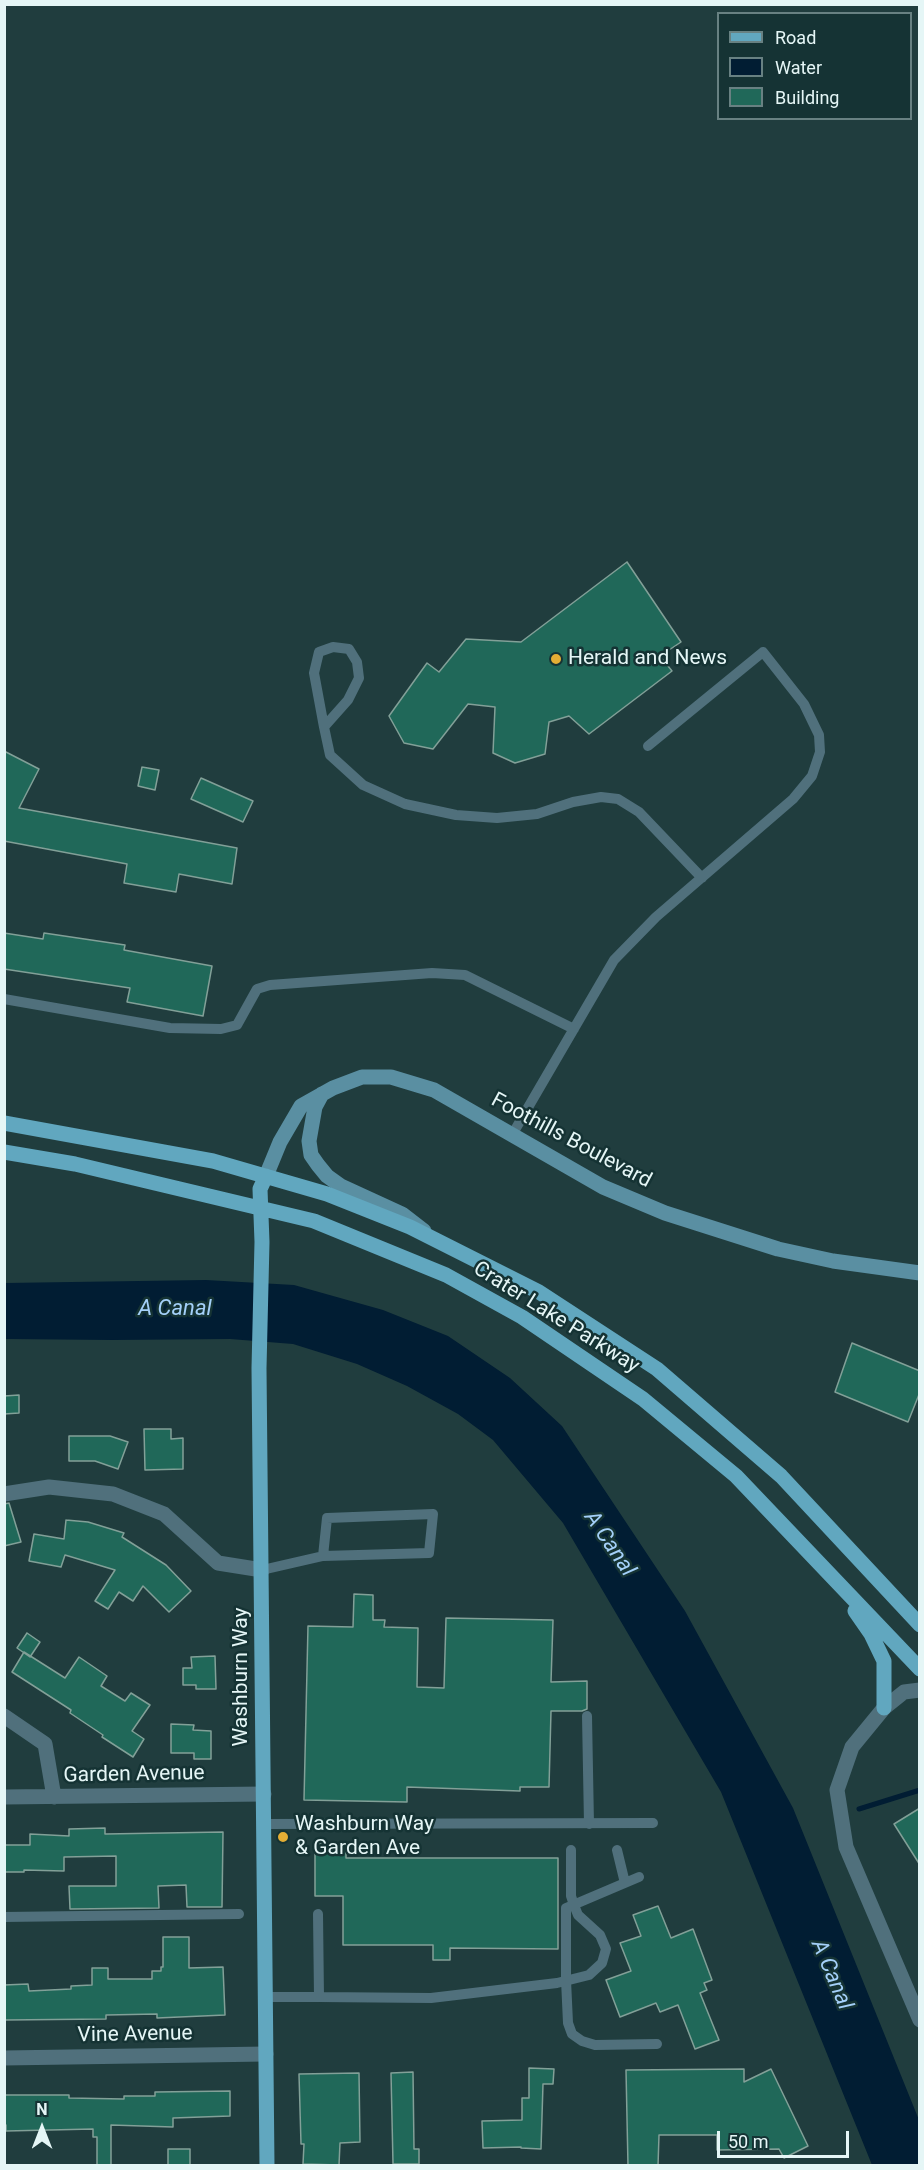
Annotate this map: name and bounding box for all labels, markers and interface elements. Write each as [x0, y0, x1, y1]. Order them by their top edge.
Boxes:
legend [717, 12, 912, 120]
text: Road [775, 27, 816, 48]
text: Water [775, 57, 822, 78]
text: Building [775, 87, 839, 108]
place label: Herald and News [568, 646, 727, 672]
marker: Herald and News [549, 652, 563, 666]
street label: Foothills Boulevard [486, 1088, 656, 1194]
street label: Crater Lake Parkway [468, 1257, 644, 1379]
water label: A Canal [138, 1296, 212, 1322]
water label: A Canal [578, 1506, 640, 1582]
street label: Washburn Way [229, 1608, 255, 1746]
street label: Garden Avenue [63, 1761, 205, 1789]
place label: Washburn Way & Garden Ave [295, 1812, 434, 1862]
marker: Washburn Way & Garden Ave [276, 1830, 290, 1844]
water label: A Canal [805, 1936, 857, 2014]
street label: Vine Avenue [77, 2021, 193, 2049]
north arrow [12, 2098, 72, 2158]
text: N [36, 2100, 48, 2119]
scale bar [720, 2119, 852, 2157]
text: 50 m [728, 2131, 768, 2152]

